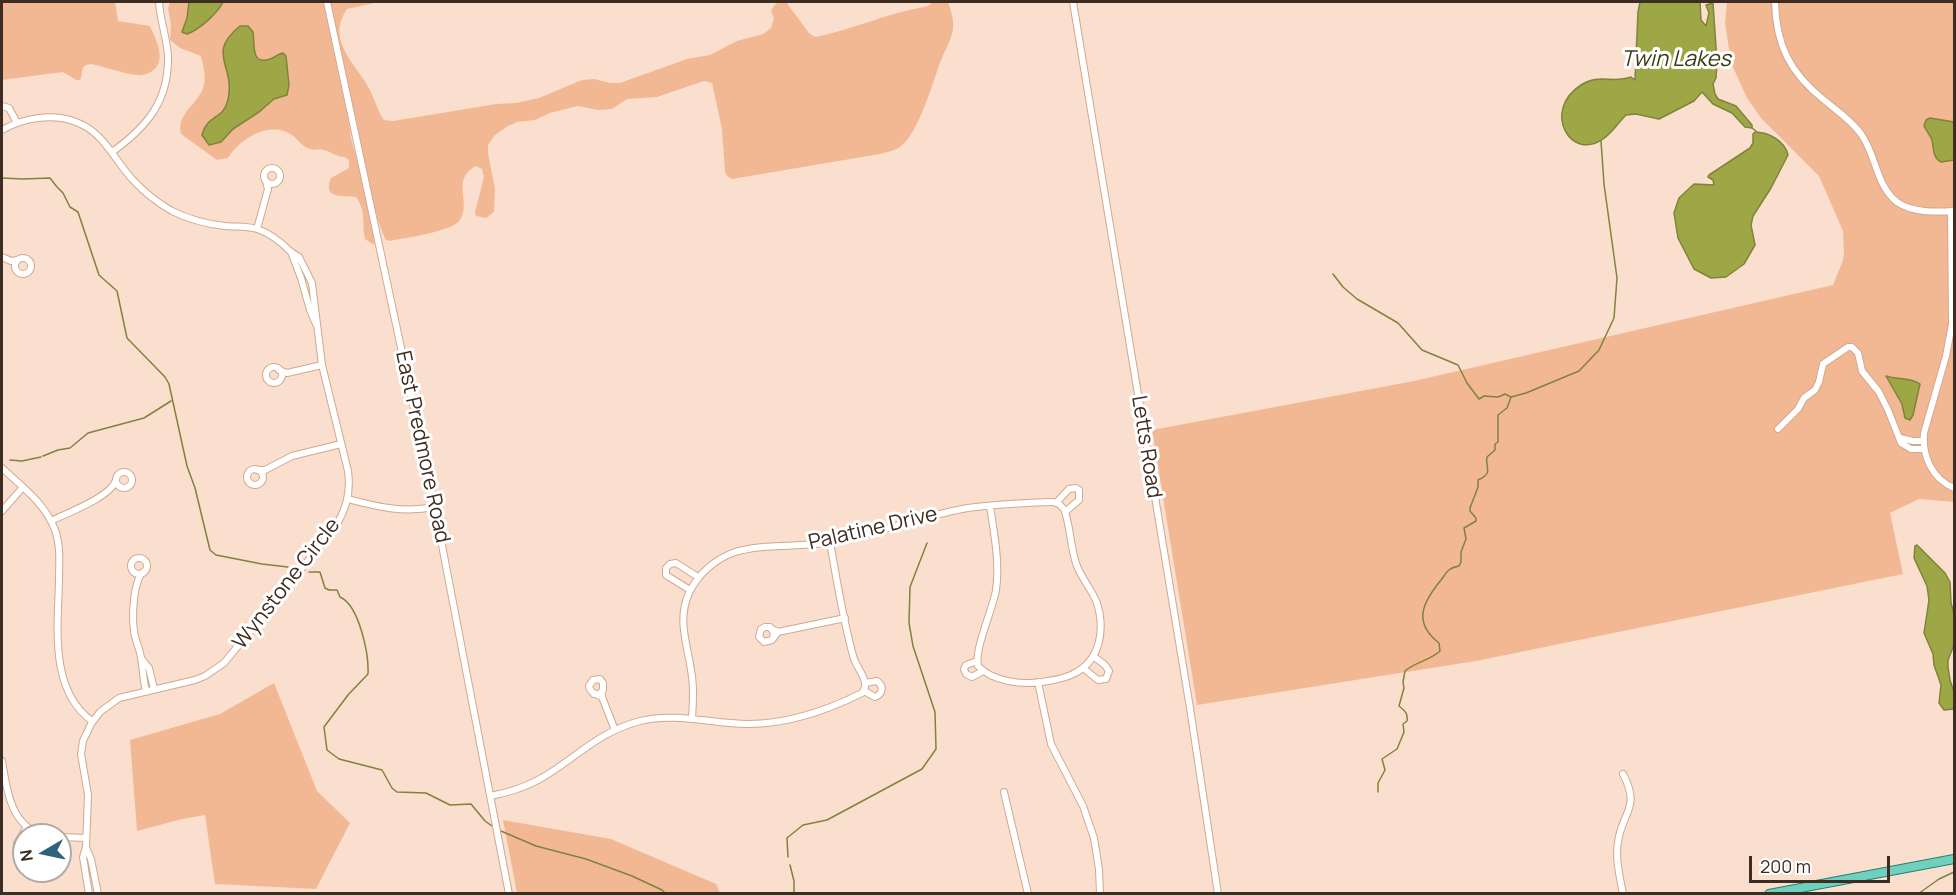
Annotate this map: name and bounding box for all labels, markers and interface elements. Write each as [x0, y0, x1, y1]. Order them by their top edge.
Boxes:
water label: Twin Lakes [1621, 47, 1731, 73]
street label: East Predmore Road [389, 349, 455, 545]
street label: Letts Road [1125, 394, 1167, 500]
street label: Palatine Drive [806, 502, 940, 556]
street label: Wynstone Circle [228, 513, 346, 655]
north arrow [12, 823, 72, 883]
scale bar [1752, 844, 1893, 882]
text: N [14, 848, 38, 863]
text: 200 m [1760, 854, 1811, 878]

